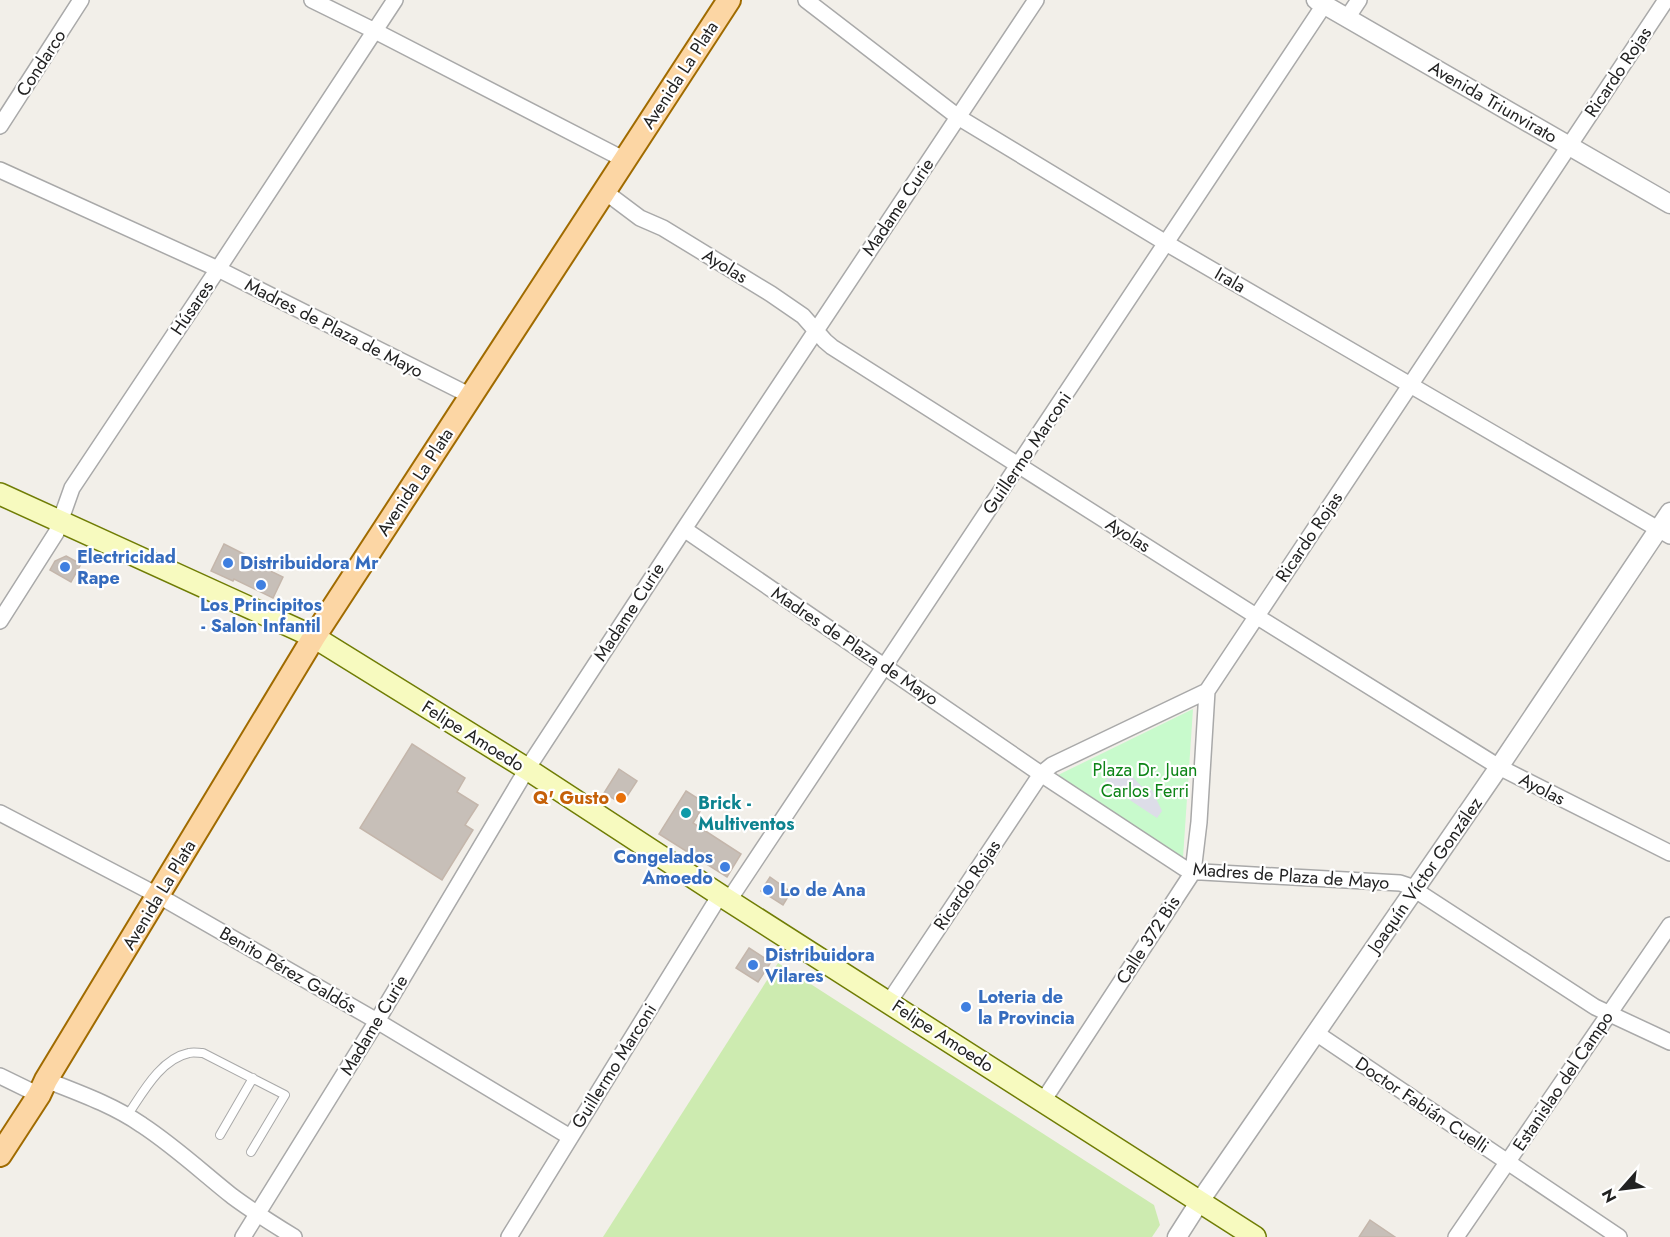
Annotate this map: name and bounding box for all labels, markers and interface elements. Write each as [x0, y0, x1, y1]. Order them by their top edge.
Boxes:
street label: Avenida La Plata [635, 16, 725, 134]
street label: Ricardo Rojas [1578, 22, 1658, 122]
street label: Condarco [10, 24, 72, 101]
street label: Avenida Triunvirato [1424, 55, 1562, 149]
street label: Madame Curie [856, 153, 940, 261]
street label: Ayolas [698, 242, 752, 290]
street label: Irala [1210, 261, 1250, 299]
street label: Madres de Plaza de Mayo [240, 272, 428, 384]
street label: Húsares [164, 276, 220, 340]
street label: Guillermo Marconi [976, 387, 1078, 519]
street label: Avenida La Plata [370, 423, 460, 541]
street label: Ricardo Rojas [1269, 487, 1349, 587]
street label: Ayolas [1101, 511, 1155, 559]
place label: Electricidad Rape [77, 544, 176, 591]
place label: Distribuidora Mr [240, 550, 379, 576]
marker: Distribuidora Mr [221, 556, 235, 570]
street label: Madame Curie [587, 558, 671, 666]
marker: Electricidad Rape [58, 560, 72, 574]
marker: Los Principitos - Salon Infantil [254, 578, 268, 592]
street label: Madres de Plaza de Mayo [766, 580, 944, 712]
place label: Los Principitos - Salon Infantil [200, 592, 322, 639]
street label: Felipe Amoedo [417, 694, 529, 778]
park label: Plaza Dr. Juan Carlos Ferri [1092, 757, 1198, 804]
street label: Ayolas [1514, 766, 1570, 812]
place label: Q' Gusto [533, 785, 609, 811]
place label: Brick - Multiventos [698, 790, 794, 837]
marker: Q' Gusto [614, 791, 628, 805]
street label: Joaquín Víctor González [1360, 791, 1489, 960]
marker: Brick - Multiventos [679, 806, 693, 820]
street label: Avenida La Plata [116, 835, 202, 955]
street label: Ricardo Rojas [927, 835, 1007, 935]
place label: Congelados Amoedo [614, 844, 713, 891]
street label: Madres de Plaza de Mayo [1192, 856, 1390, 896]
marker: Congelados Amoedo [718, 860, 732, 874]
place label: Lo de Ana [780, 877, 866, 903]
marker: Lo de Ana [761, 883, 775, 897]
street label: Calle 372 Bis [1110, 891, 1186, 989]
street label: Benito Pérez Galdós [215, 920, 361, 1020]
place label: Distribuidora Vilares [764, 942, 875, 989]
marker: Distribuidora Vilares [746, 958, 760, 972]
street label: Madame Curie [334, 970, 414, 1080]
place label: Loteria de la Provincia [978, 984, 1075, 1031]
street label: Felipe Amoedo [887, 993, 999, 1079]
street label: Guillermo Marconi [565, 999, 663, 1133]
marker: Loteria de la Provincia [959, 1000, 973, 1014]
street label: Estanislao del Campo [1506, 1006, 1620, 1156]
street label: Doctor Fabián Cuelli [1350, 1051, 1494, 1159]
north arrow [1592, 1159, 1652, 1219]
text: N [1596, 1185, 1622, 1207]

